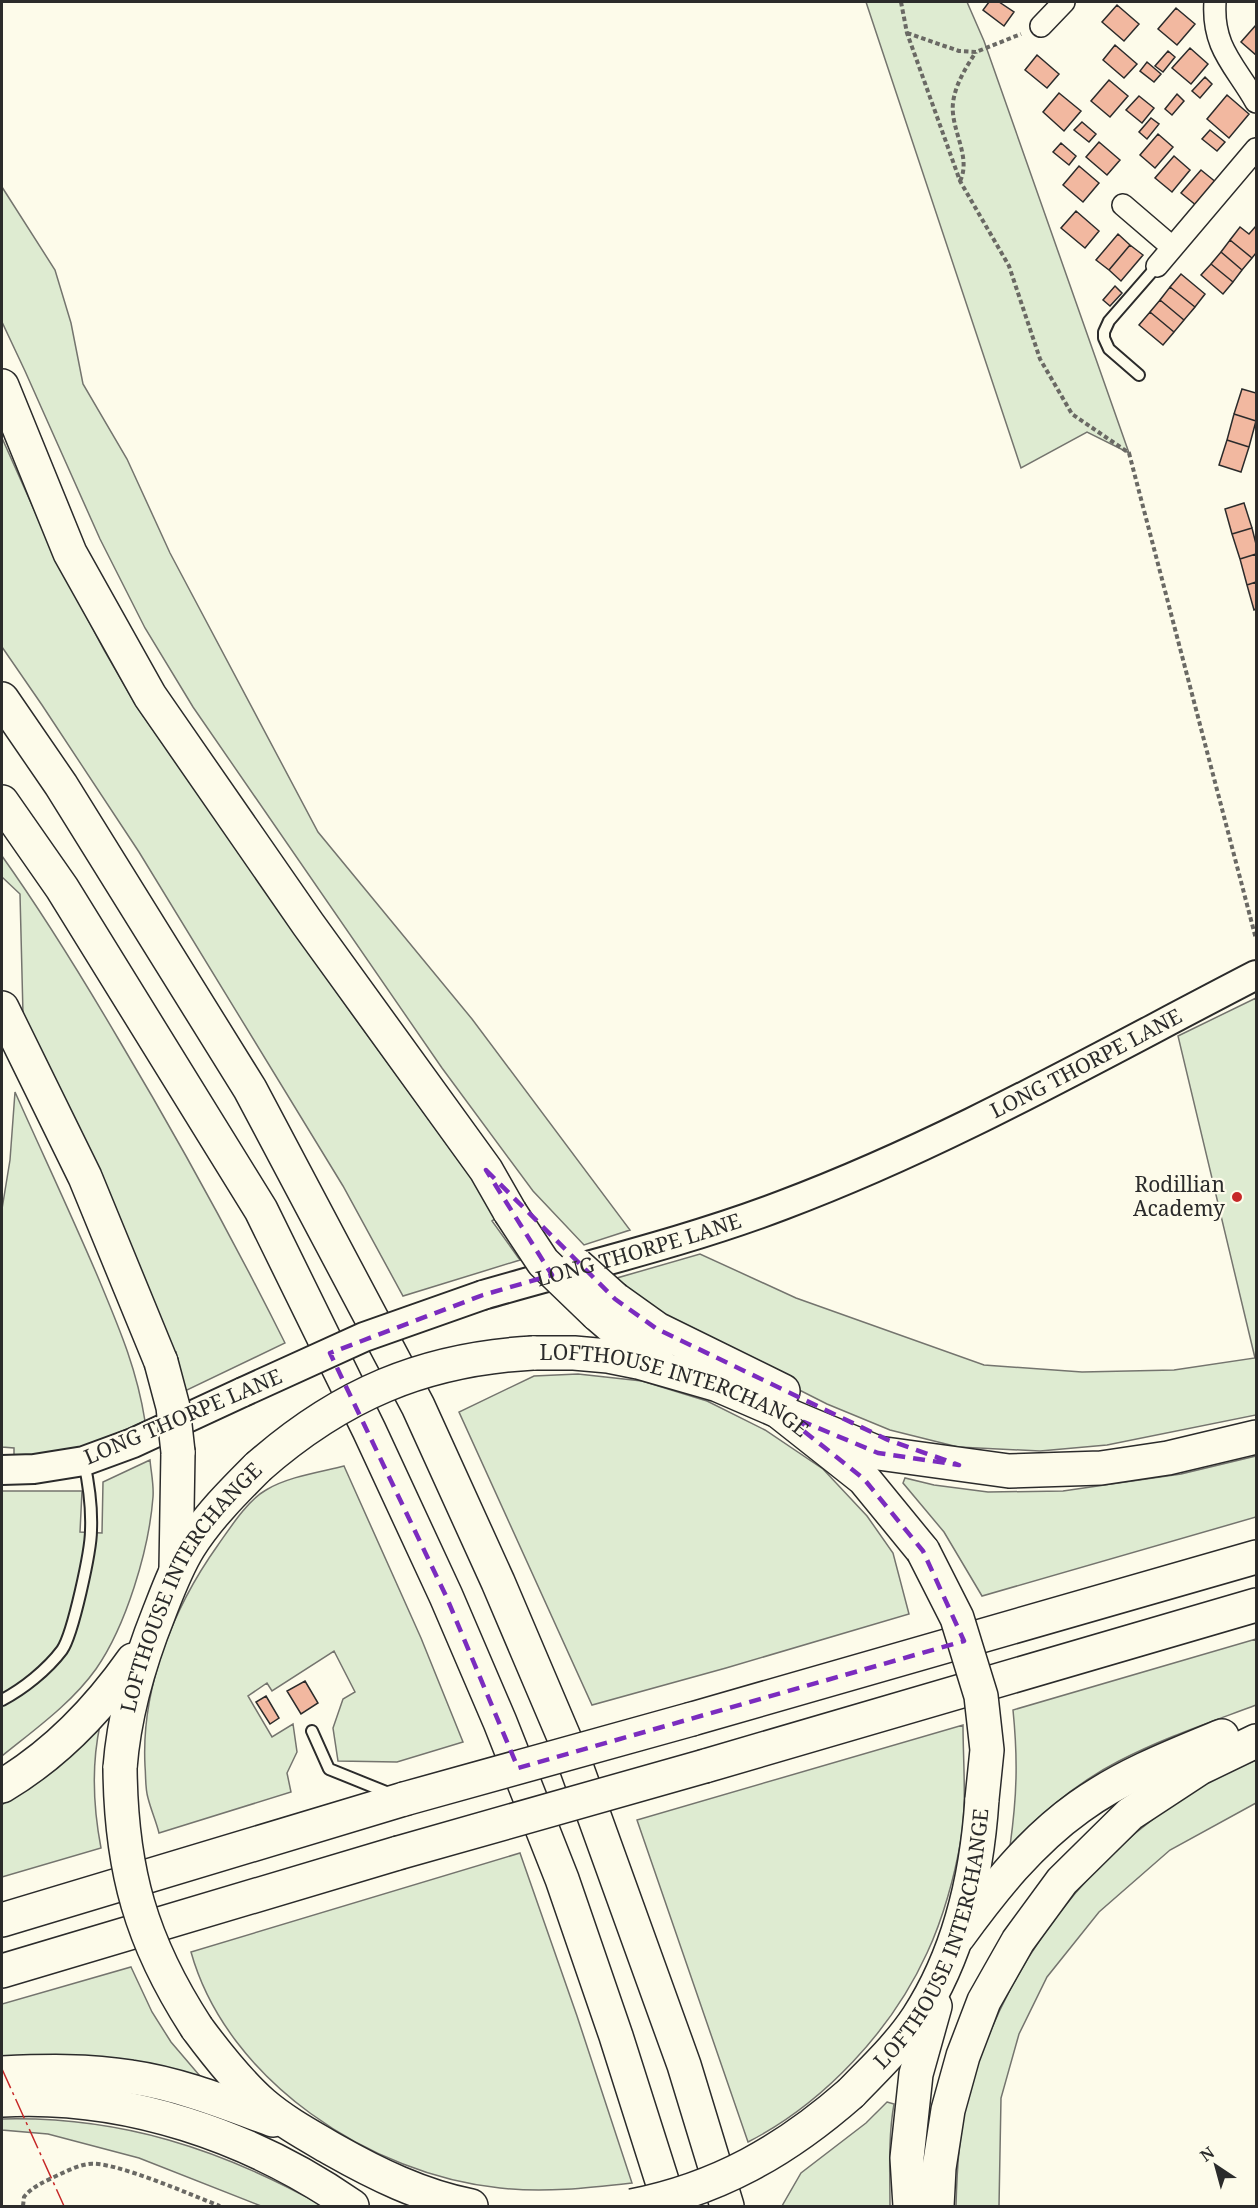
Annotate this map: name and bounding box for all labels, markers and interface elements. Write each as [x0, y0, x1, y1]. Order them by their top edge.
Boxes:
street label: LONG THORPE LANE [985, 1001, 1186, 1124]
place label: Rodillian Academy [1133, 1170, 1225, 1222]
marker: Rodillian Academy [1230, 1190, 1244, 1204]
street label: LONG THORPE LANE [533, 1206, 745, 1292]
street label: LOFTHOUSE INTERCHANGE [540, 1338, 815, 1443]
street label: LONG THORPE LANE [79, 1362, 286, 1470]
street label: LOFTHOUSE INTERCHANGE [113, 1456, 268, 1715]
street label: LOFTHOUSE INTERCHANGE [867, 1807, 994, 2074]
north arrow [1186, 2136, 1246, 2196]
text: N [1196, 2141, 1219, 2166]

